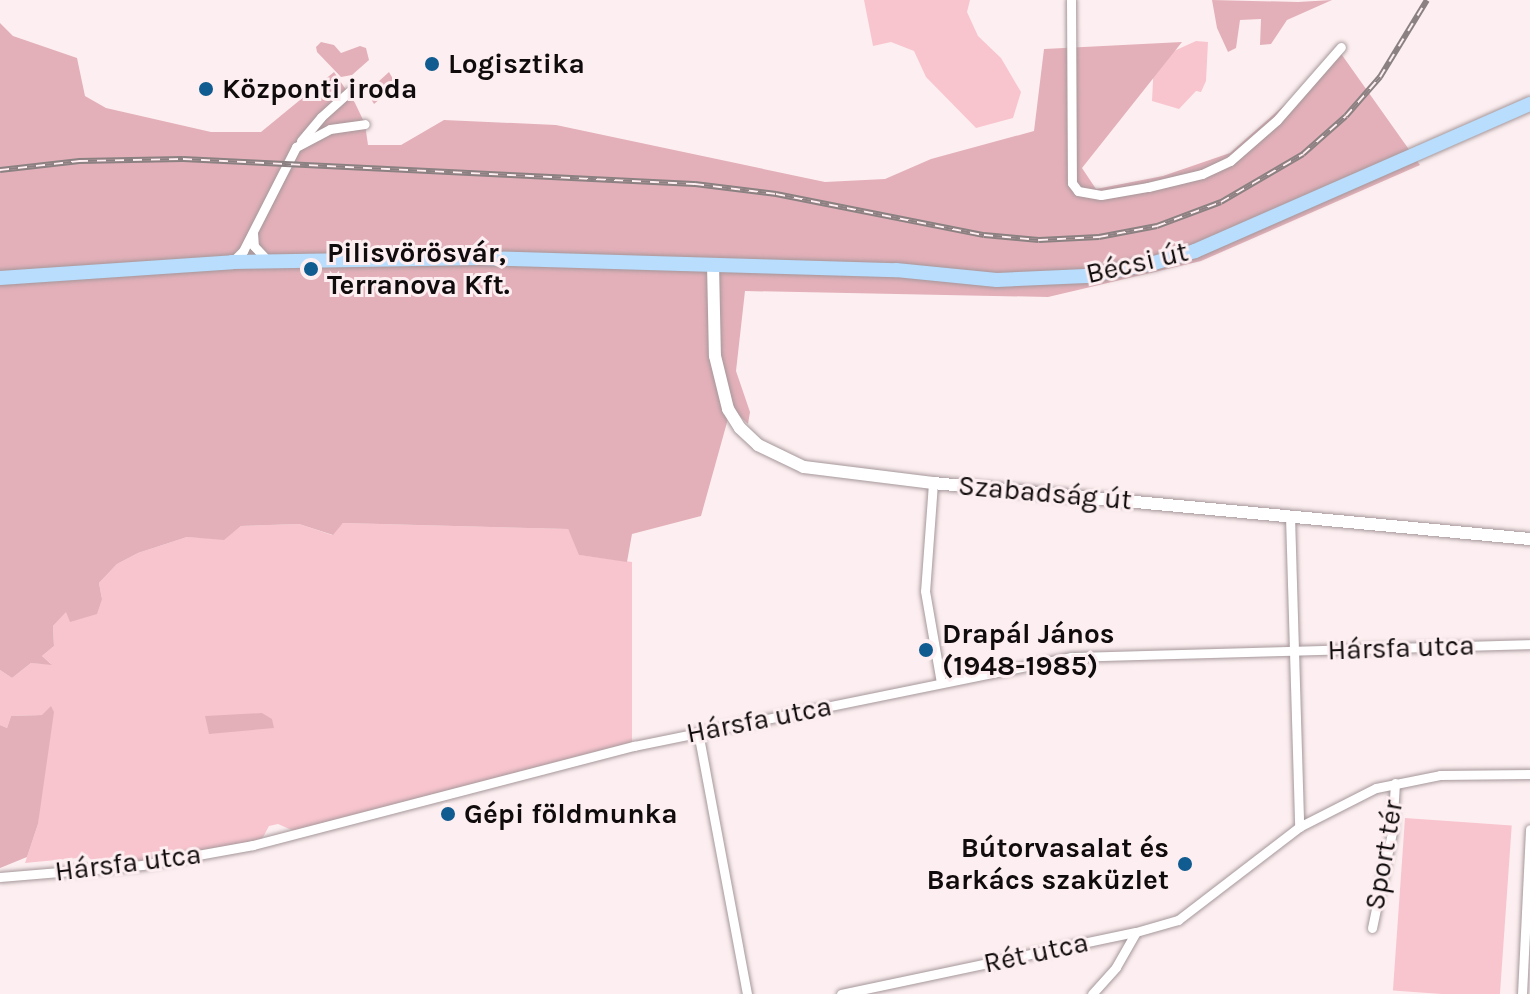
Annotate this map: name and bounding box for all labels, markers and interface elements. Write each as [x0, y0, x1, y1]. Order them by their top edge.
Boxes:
place label: Logisztika [448, 47, 585, 81]
marker: Logisztika [423, 55, 441, 73]
place label: Központi iroda [222, 72, 417, 106]
marker: Központi iroda [197, 80, 215, 98]
street label: Bécsi út [1083, 235, 1191, 291]
place label: Pilisvörösvár, Terranova Kft. [327, 236, 510, 302]
marker: Pilisvörösvár, Terranova Kft. [302, 260, 320, 278]
street label: Szabadság út [957, 469, 1133, 517]
place label: Drapál János (1948-1985) [942, 617, 1115, 683]
street label: Hársfa utca [1327, 629, 1475, 667]
marker: Drapál János (1948-1985) [917, 641, 935, 659]
street label: Hársfa utca [684, 689, 834, 751]
place label: Gépi földmunka [464, 797, 678, 831]
street label: Sport tér [1358, 797, 1410, 913]
marker: Gépi földmunka [439, 805, 457, 823]
place label: Bútorvasalat és Barkács szaküzlet [926, 831, 1169, 897]
street label: Hársfa utca [53, 837, 203, 889]
marker: Bútorvasalat és Barkács szaküzlet [1176, 855, 1194, 873]
street label: Rét utca [981, 926, 1091, 980]

